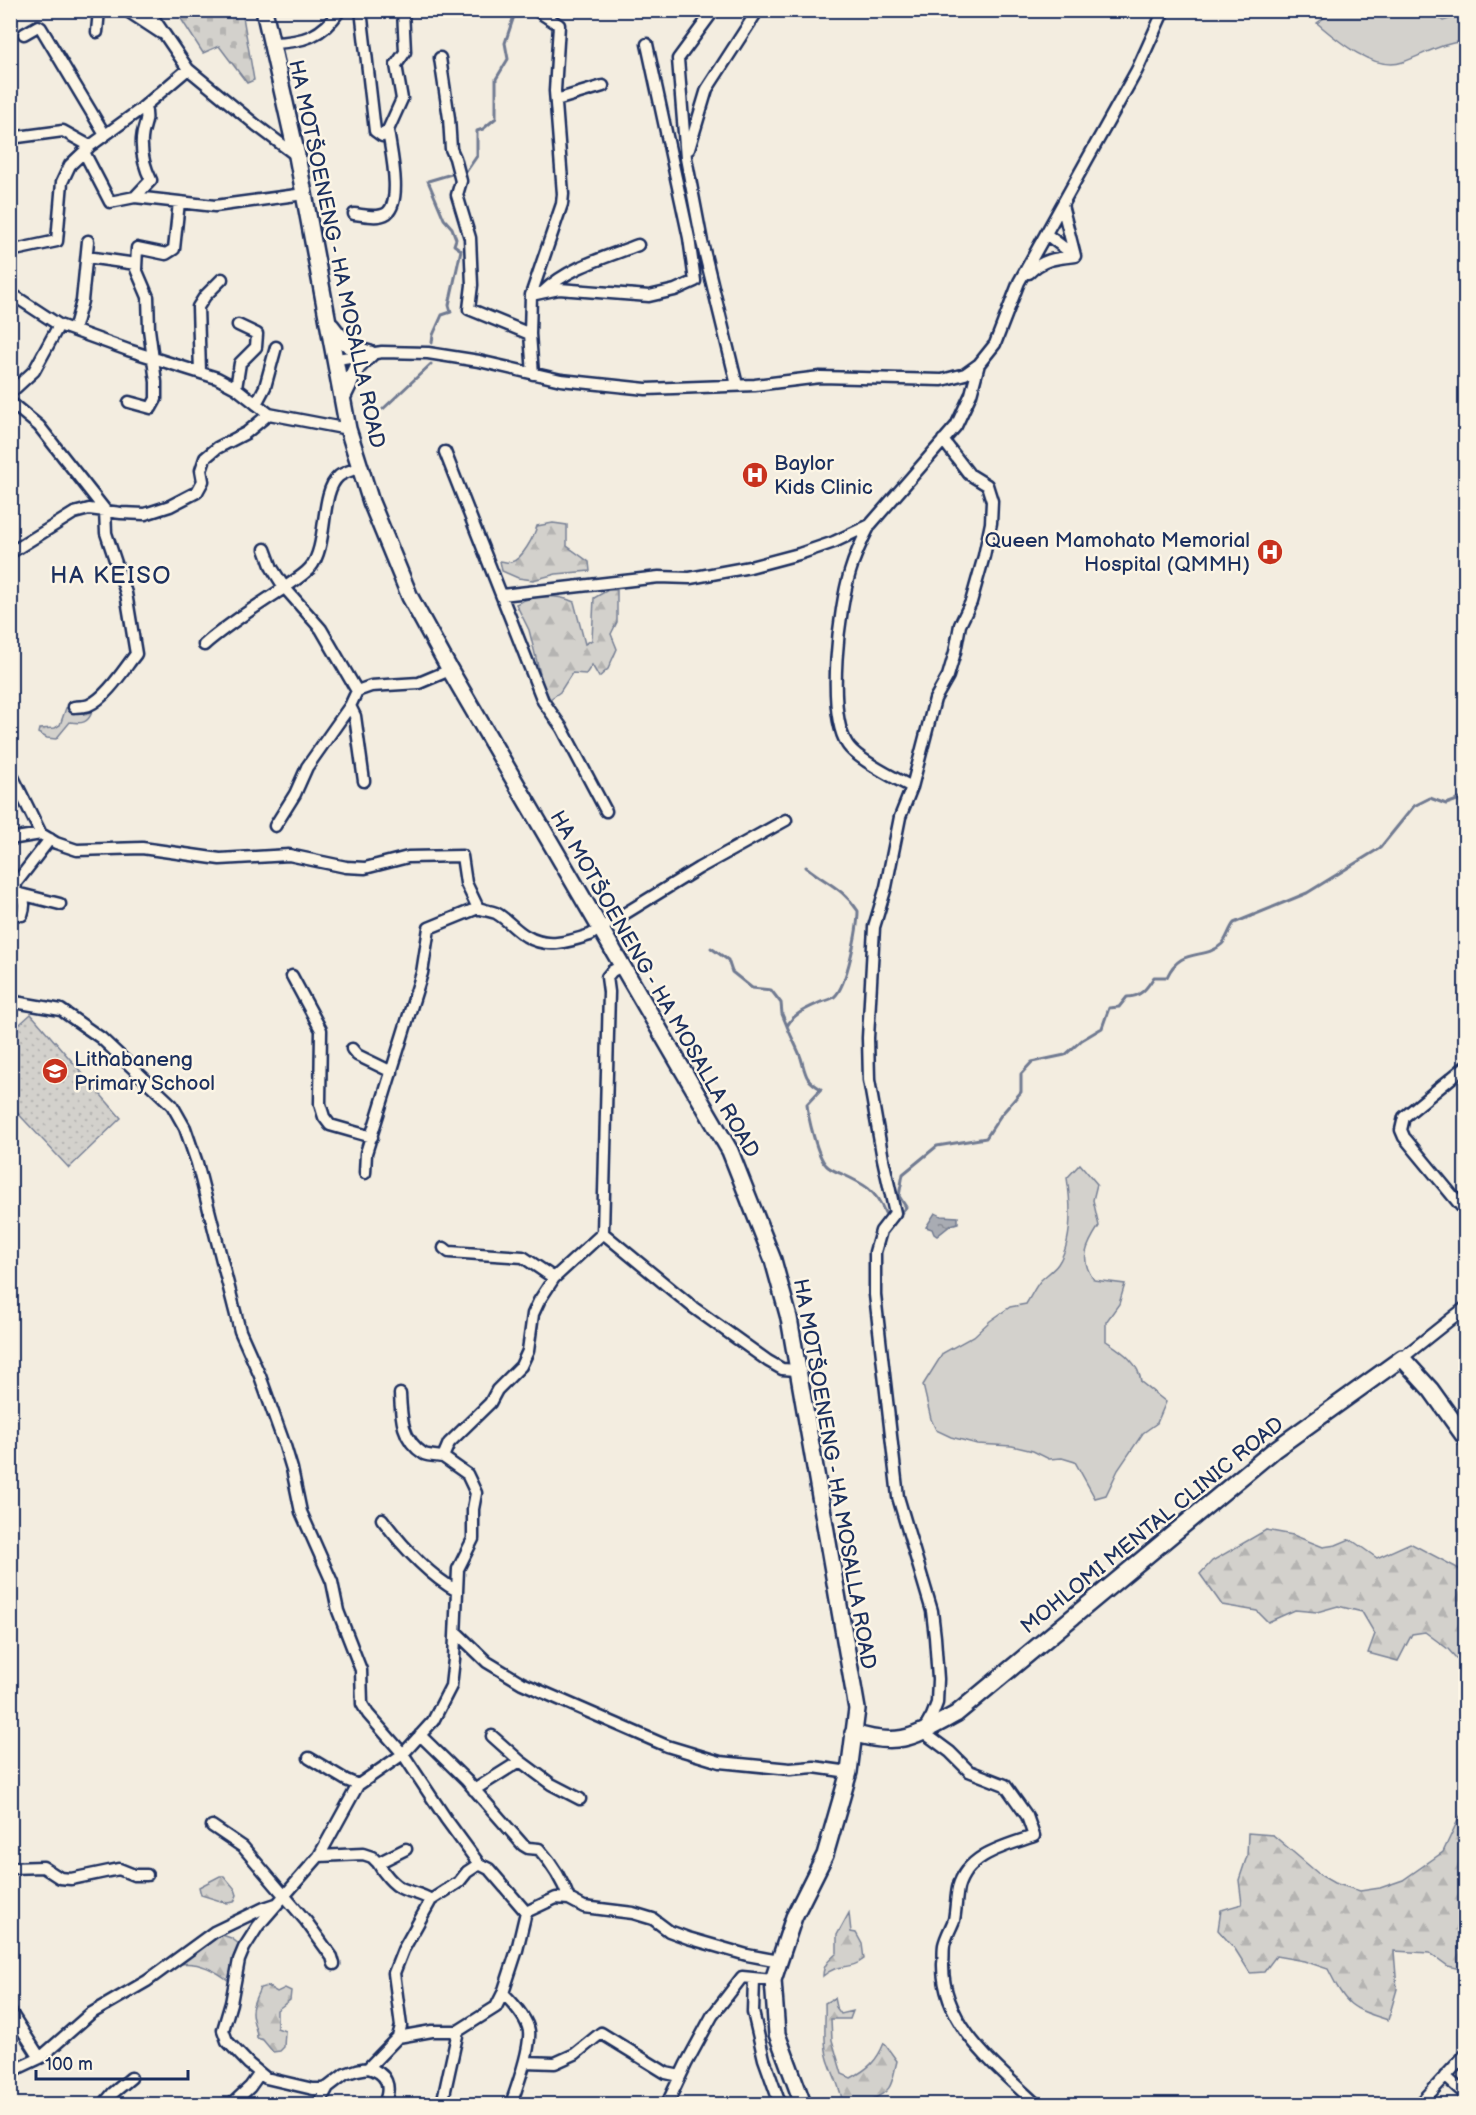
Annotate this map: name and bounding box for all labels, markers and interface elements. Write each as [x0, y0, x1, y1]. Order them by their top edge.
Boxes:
street label: HA MOTŠOENENG - HA MOSALLA ROAD [283, 58, 390, 451]
place label: Baylor Kids Clinic [774, 451, 873, 500]
hospital icon: Baylor Kids Clinic [740, 460, 770, 490]
place label: Queen Mamohato Memorial Hospital (QMMH) [984, 528, 1250, 577]
hospital icon: Queen Mamohato Memorial Hospital (QMMH) [1255, 537, 1285, 567]
district label: HA KEISO [50, 561, 172, 590]
street label: HA MOTŠOENENG - HA MOSALLA ROAD [545, 806, 765, 1162]
place label: Lithabaneng Primary School [74, 1047, 215, 1096]
school or university icon: Lithabaneng Primary School [40, 1056, 70, 1086]
street label: HA MOTŠOENENG - HA MOSALLA ROAD [788, 1277, 881, 1671]
street label: MOHLOMI MENTAL CLINIC ROAD [1016, 1412, 1289, 1639]
scale bar [36, 2043, 188, 2081]
text: 100 m [45, 2054, 93, 2075]

